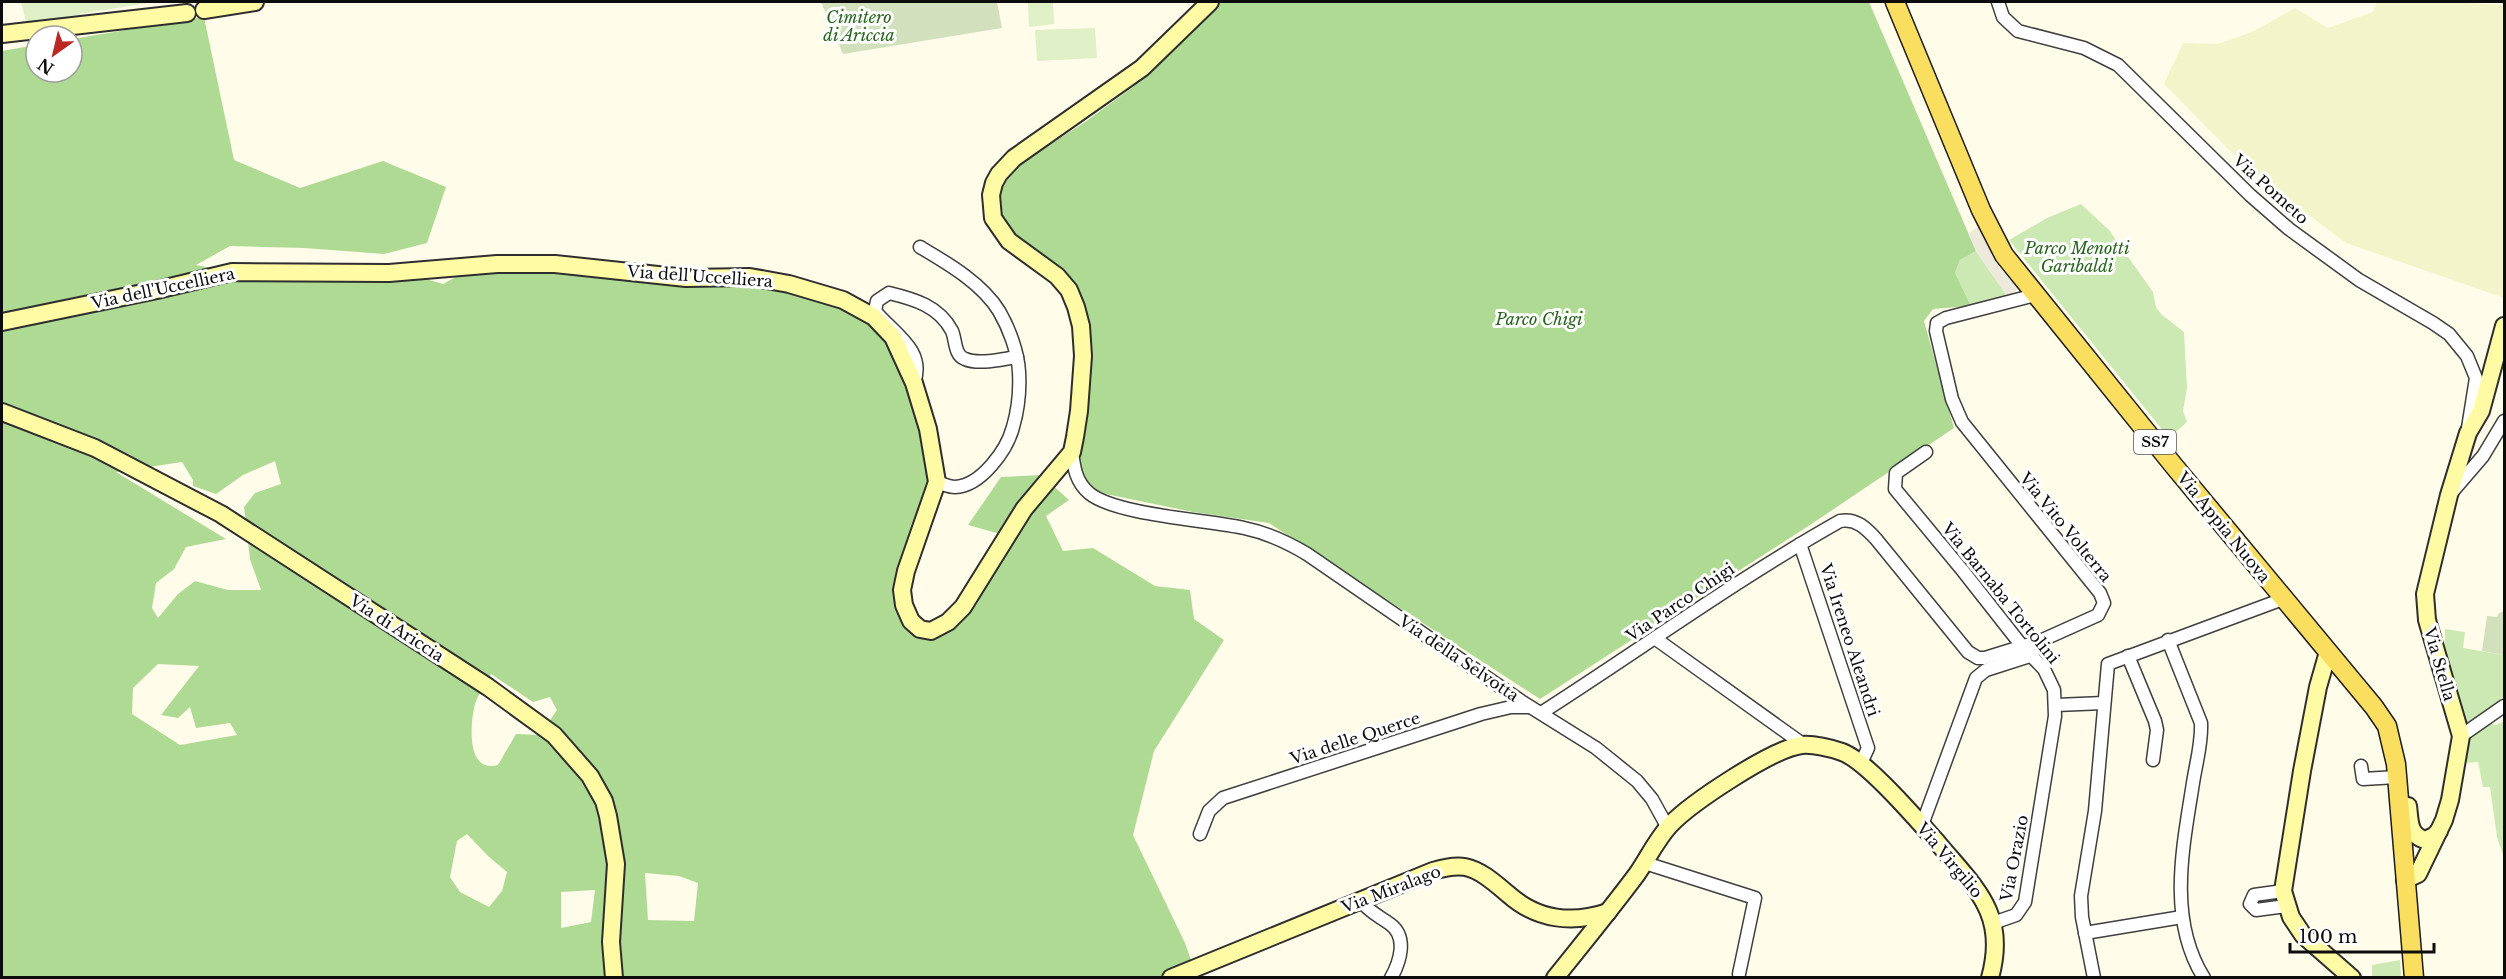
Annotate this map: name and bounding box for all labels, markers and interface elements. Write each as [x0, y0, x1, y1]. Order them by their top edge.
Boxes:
park label: Cimitero di Ariccia [823, 7, 895, 45]
north arrow [24, 24, 84, 84]
text: N [34, 54, 57, 79]
street label: Via Pometo [2228, 149, 2313, 228]
park label: Parco Menotti Garibaldi [2024, 238, 2130, 276]
street label: Via dell'Uccelliera [625, 261, 774, 291]
street label: Via dell'Uccelliera [89, 263, 237, 313]
park label: Parco Chigi [1495, 309, 1583, 329]
road number: SS7 [2134, 430, 2176, 454]
street label: Via Vito Volterra [2015, 467, 2116, 586]
street label: Via Appia Nuova [2173, 467, 2275, 587]
street label: Via Barnaba Tortolini [1937, 518, 2064, 668]
street label: Via Parco Chigi [1621, 558, 1738, 646]
street label: Via Ireneo Aleandri [1816, 560, 1884, 719]
street label: Via di Ariccia [345, 590, 448, 666]
street label: Via della Selvotta [1394, 610, 1523, 706]
street label: Via Stella [2420, 624, 2460, 703]
street label: Via delle Querce [1287, 708, 1423, 769]
street label: Via Orazio [1996, 813, 2032, 904]
street label: Via Virgilio [1912, 818, 1987, 902]
street label: Via Miralago [1338, 861, 1443, 917]
scale bar [2290, 916, 2434, 954]
text: 100 m [2299, 926, 2357, 948]

